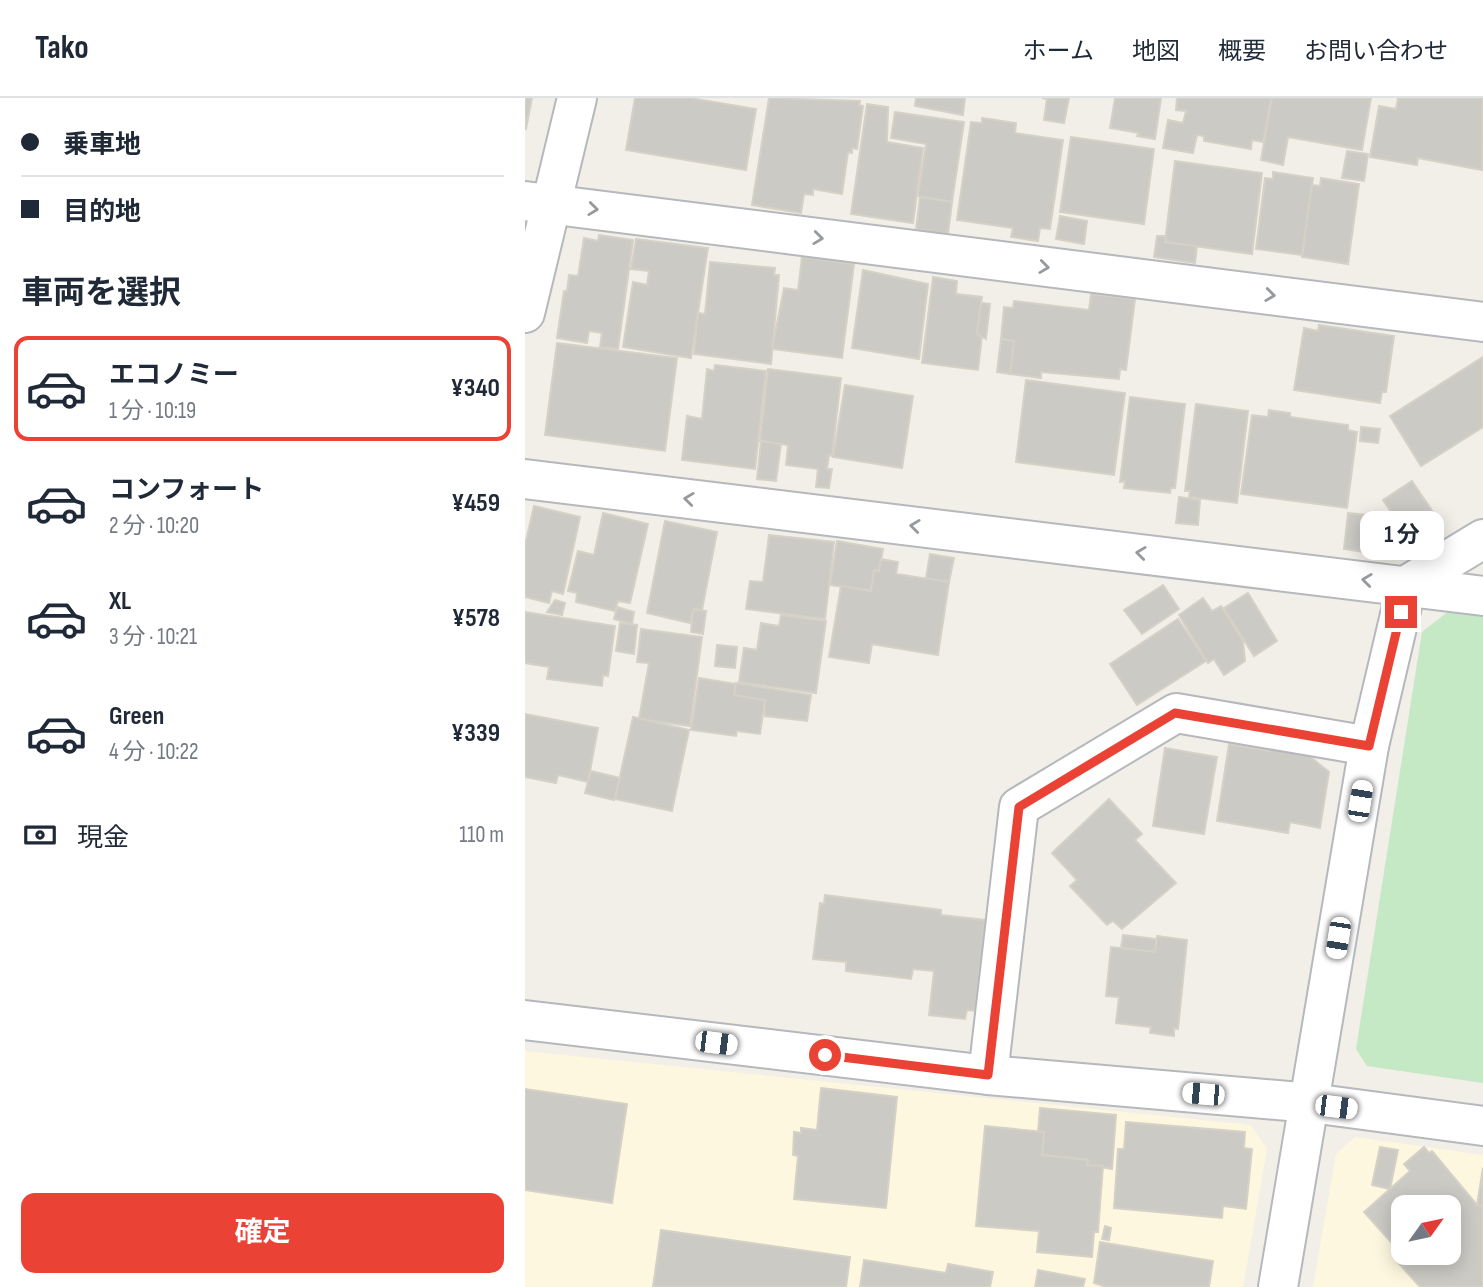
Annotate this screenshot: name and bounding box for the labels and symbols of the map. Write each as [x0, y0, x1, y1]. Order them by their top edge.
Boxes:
one-way arrow [587, 202, 599, 217]
one-way arrow [813, 230, 824, 245]
one-way arrow [1038, 259, 1050, 274]
one-way arrow [1264, 288, 1276, 303]
one-way arrow [683, 491, 695, 506]
callout: 1 分 [1359, 510, 1443, 560]
one-way arrow [909, 518, 921, 533]
one-way arrow [1135, 545, 1147, 560]
one-way arrow [1361, 572, 1373, 587]
route end [1385, 596, 1417, 628]
car [1347, 779, 1374, 823]
car [1325, 916, 1352, 960]
car [694, 1030, 739, 1056]
route start [809, 1039, 841, 1071]
car [1182, 1082, 1225, 1106]
car [1314, 1094, 1359, 1120]
north arrow [1391, 1195, 1461, 1265]

